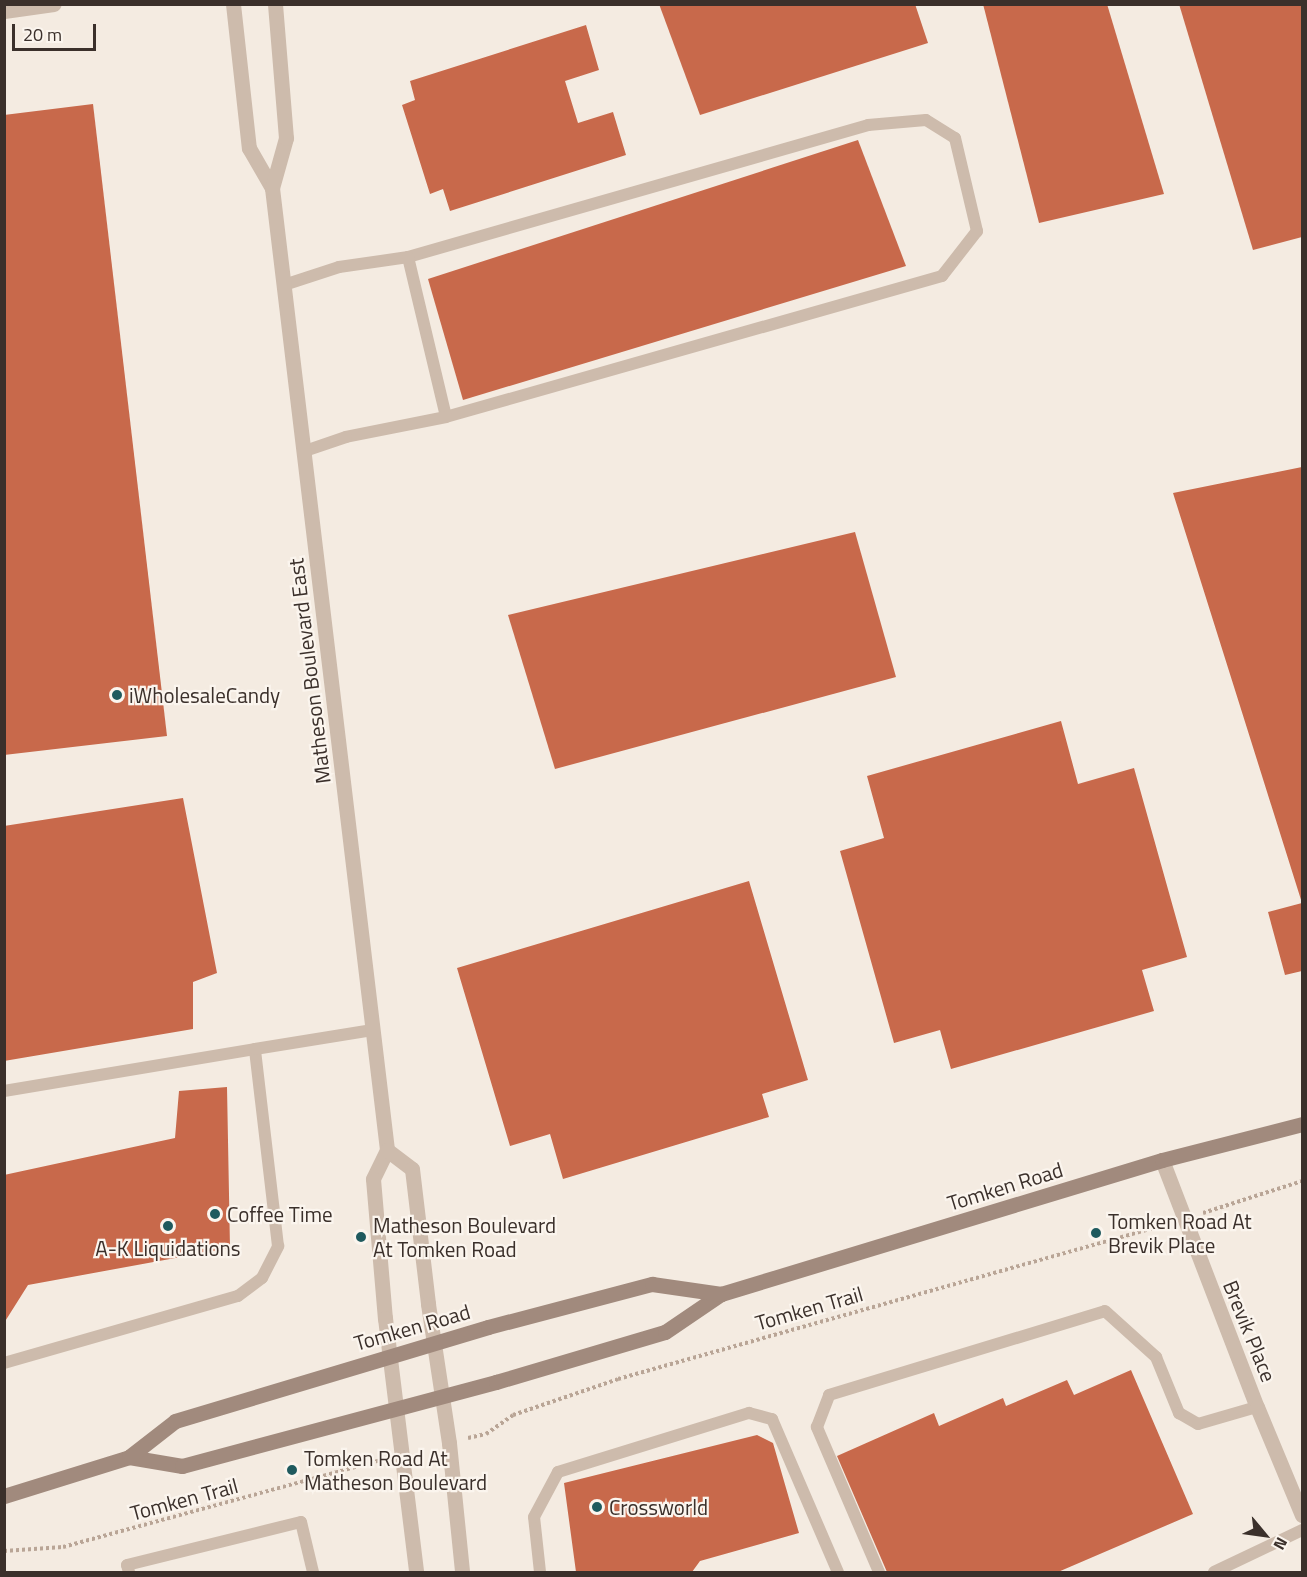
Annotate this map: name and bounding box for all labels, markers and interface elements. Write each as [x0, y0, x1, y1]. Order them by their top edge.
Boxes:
scale bar [15, 12, 99, 50]
text: 20 m [23, 21, 62, 48]
street label: Matheson Boulevard East [283, 557, 335, 785]
place label: iWholesaleCandy [129, 682, 280, 708]
marker: iWholesaleCandy [110, 688, 124, 702]
street label: Tomken Road [944, 1156, 1066, 1216]
place label: Coffee Time [227, 1201, 333, 1227]
marker: Coffee Time [208, 1207, 222, 1221]
place label: Tomken Road At Brevik Place [1108, 1208, 1252, 1258]
place label: Matheson Boulevard At Tomken Road [373, 1212, 556, 1262]
marker: A-K Liquidations [161, 1219, 175, 1233]
marker: Tomken Road At Brevik Place [1089, 1226, 1103, 1240]
marker: Matheson Boulevard At Tomken Road [354, 1230, 368, 1244]
place label: A-K Liquidations [95, 1235, 241, 1261]
street label: Brevik Place [1218, 1277, 1282, 1385]
street label: Tomken Trail [752, 1281, 866, 1335]
street label: Tomken Road [351, 1298, 473, 1356]
place label: Tomken Road At Matheson Boulevard [304, 1445, 487, 1495]
marker: Tomken Road At Matheson Boulevard [285, 1463, 299, 1477]
street label: Tomken Trail [127, 1473, 241, 1525]
place label: Crossworld [609, 1494, 708, 1520]
marker: Crossworld [590, 1500, 604, 1514]
north arrow [1235, 1505, 1295, 1565]
text: N [1268, 1533, 1294, 1554]

